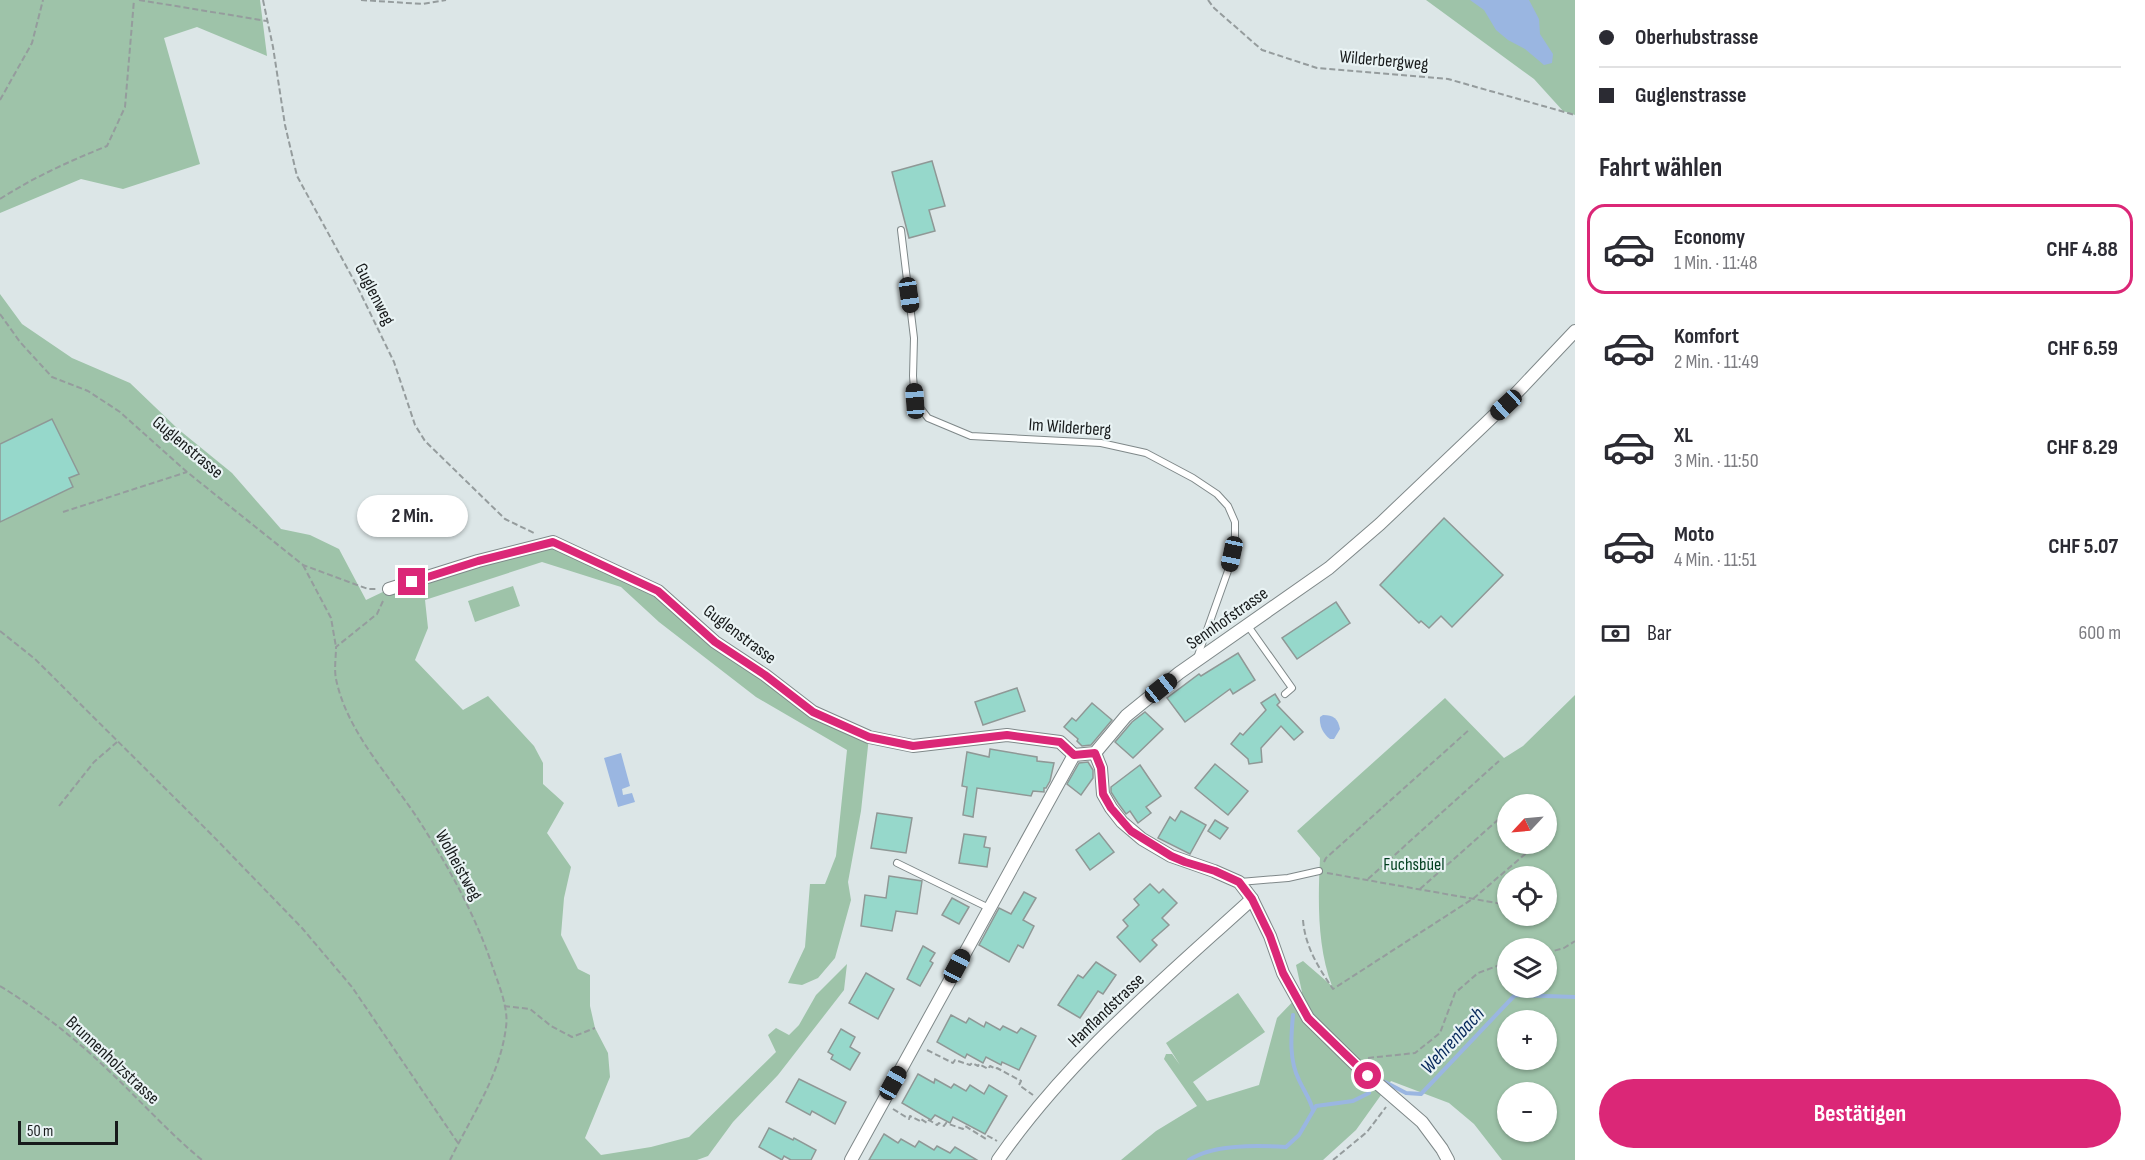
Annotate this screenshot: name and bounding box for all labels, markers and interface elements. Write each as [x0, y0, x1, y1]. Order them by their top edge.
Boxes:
text: Oberhubstrasse [1635, 24, 1758, 51]
street label: Wilderbergweg [1339, 46, 1429, 75]
text: Guglenstrasse [1635, 82, 1746, 109]
text: Fahrt wählen [1599, 152, 1722, 184]
icon: car [1602, 222, 1656, 276]
text: Economy [1674, 224, 1745, 251]
text: CHF 4.88 [2046, 236, 2118, 263]
text: 1 Min. · 11:48 [1674, 251, 1757, 275]
street label: Guglenweg [350, 260, 399, 329]
car [898, 276, 920, 314]
icon: car [1602, 321, 1656, 375]
text: Komfort [1674, 323, 1739, 350]
text: CHF 6.59 [2047, 335, 2118, 362]
text: 2 Min. · 11:49 [1674, 350, 1759, 374]
car [905, 382, 925, 420]
car [1487, 386, 1525, 424]
street label: Guglenstrasse [148, 412, 227, 483]
street label: Im Wilderberg [1028, 414, 1112, 441]
icon: car [1602, 420, 1656, 474]
text: XL [1674, 422, 1693, 449]
text: CHF 8.29 [2046, 434, 2118, 461]
text: 3 Min. · 11:50 [1674, 449, 1759, 473]
callout: 2 Min. [356, 495, 468, 537]
text: 2 Min. [391, 504, 434, 528]
icon: car [1602, 519, 1656, 573]
text: Moto [1674, 521, 1714, 548]
text: CHF 5.07 [2048, 533, 2118, 560]
car [1219, 535, 1245, 573]
text: 4 Min. · 11:51 [1674, 548, 1757, 572]
route end [398, 568, 425, 595]
street label: Sennhofstrasse [1183, 583, 1272, 654]
street label: Guglenstrasse [699, 600, 780, 669]
icon: cash [1599, 617, 1632, 650]
text: Bar [1647, 620, 1672, 647]
text: 600 m [2078, 621, 2121, 645]
car [1141, 670, 1181, 706]
north arrow [1497, 794, 1557, 854]
map controls [1497, 794, 1557, 1142]
street label: Wolheistweg [431, 827, 486, 904]
park label: Fuchsbüel [1383, 854, 1445, 875]
button: locate [1497, 866, 1557, 926]
button: layers [1497, 938, 1557, 998]
car [941, 946, 973, 986]
street label: Hanflandstrasse [1064, 969, 1149, 1052]
water label: Wehrenbach [1416, 1002, 1490, 1079]
button: + [1497, 1010, 1557, 1070]
street label: Brunnenholzstrasse [62, 1012, 164, 1109]
route start [1354, 1062, 1381, 1089]
car [876, 1063, 910, 1103]
button: Bestätigen [1599, 1079, 2121, 1148]
button: − [1497, 1082, 1557, 1142]
scale bar [18, 1118, 118, 1146]
text: 50 m [27, 1122, 53, 1141]

